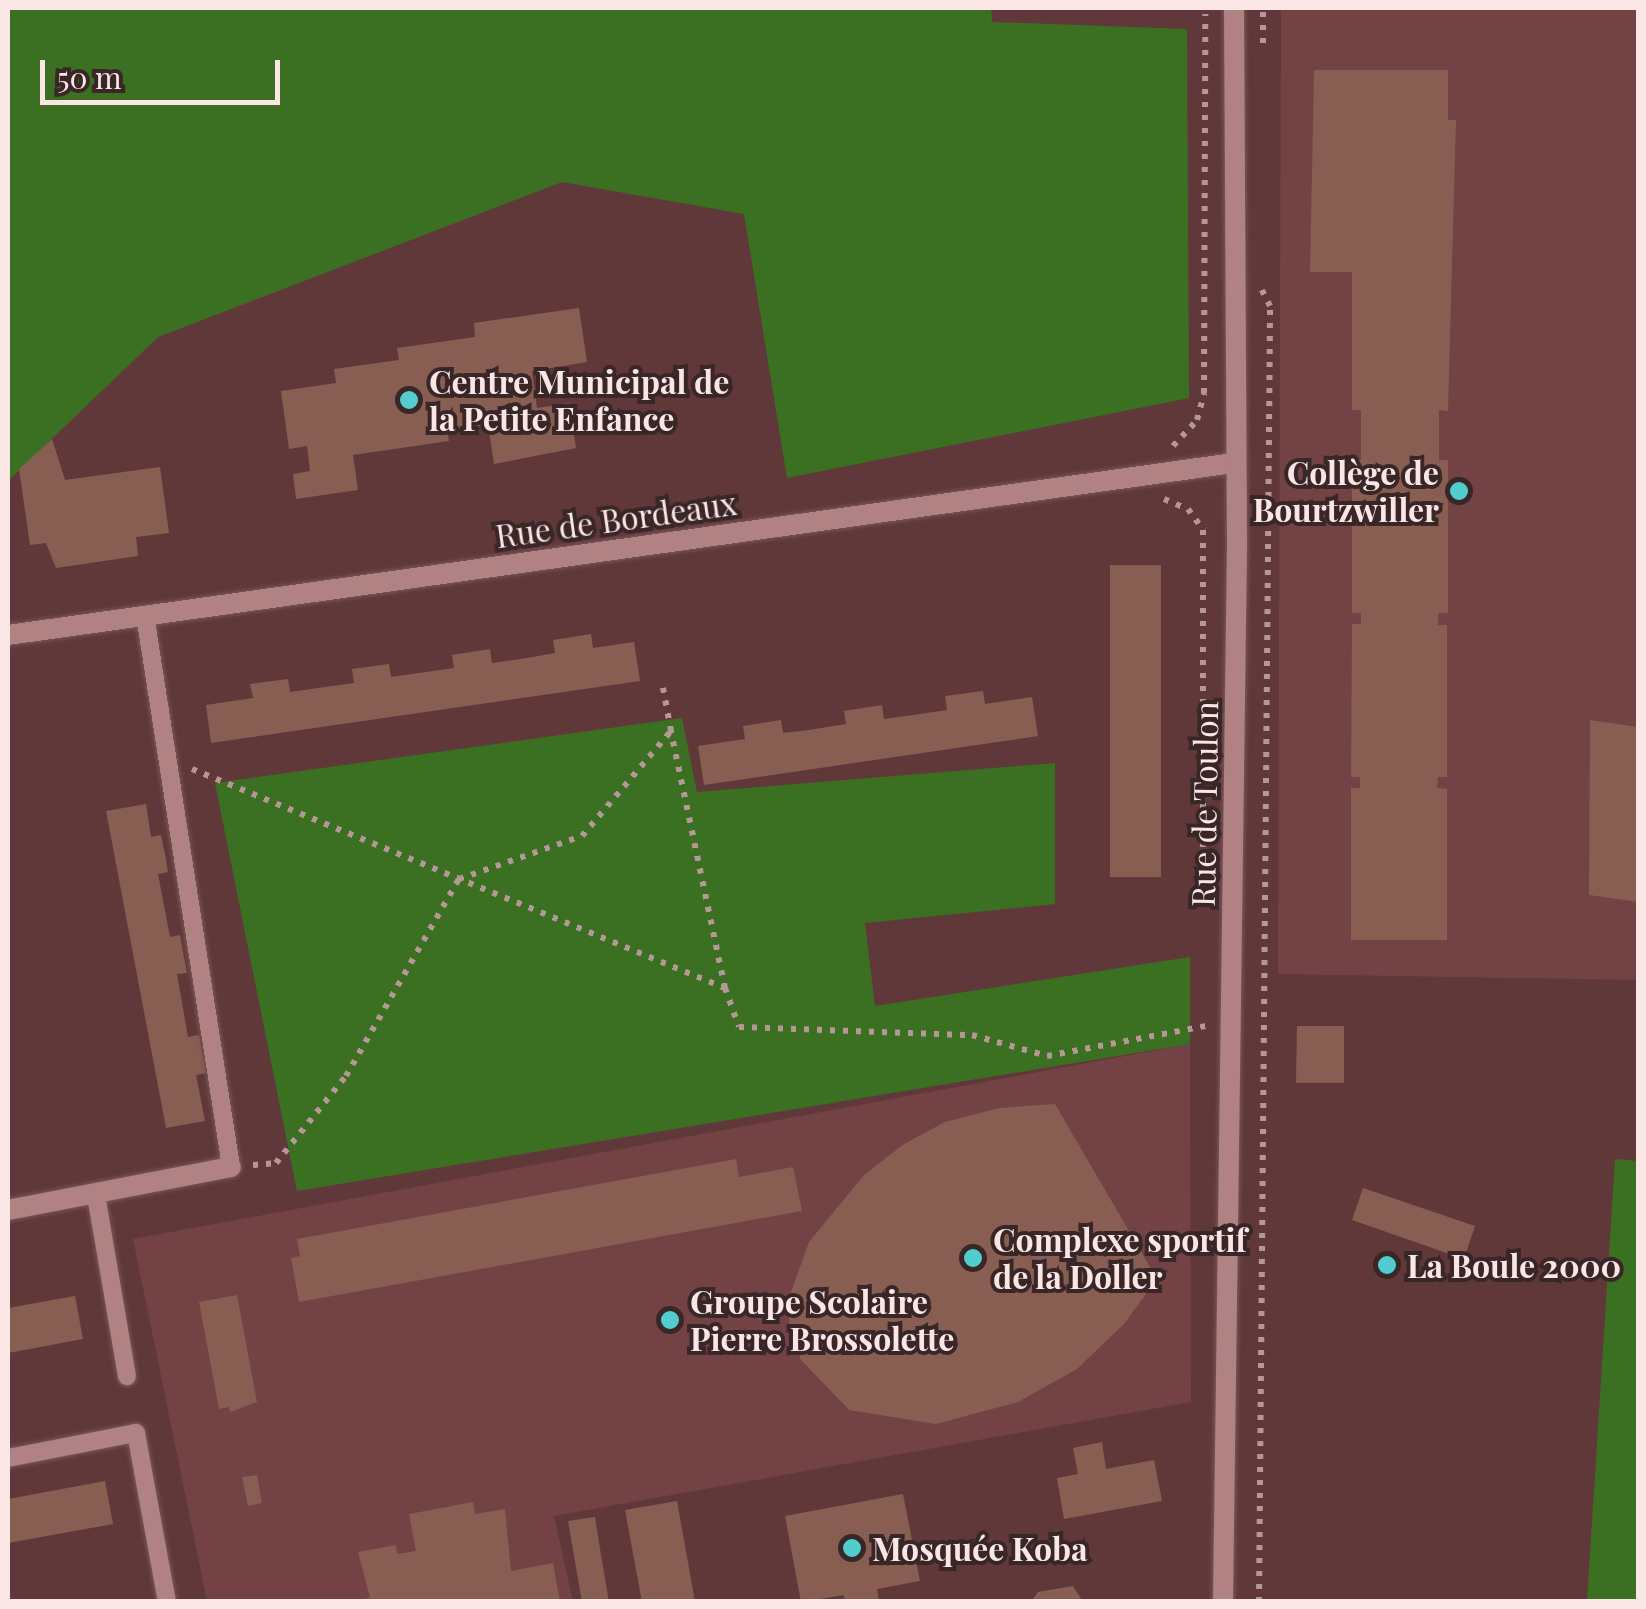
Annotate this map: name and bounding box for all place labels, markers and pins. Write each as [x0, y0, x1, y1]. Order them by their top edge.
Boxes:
place label: Centre Municipal de la Petite Enfance [429, 363, 729, 438]
marker: Centre Municipal de la Petite Enfance [398, 389, 420, 411]
place label: Collège de Bourtzwiller [1253, 454, 1439, 529]
marker: Collège de Bourtzwiller [1448, 480, 1470, 502]
place label: Complexe sportif de la Doller [993, 1221, 1247, 1296]
place label: La Boule 2000 [1407, 1246, 1621, 1284]
marker: Complexe sportif de la Doller [962, 1247, 984, 1269]
marker: La Boule 2000 [1376, 1254, 1398, 1276]
place label: Groupe Scolaire Pierre Brossolette [690, 1283, 954, 1358]
marker: Groupe Scolaire Pierre Brossolette [659, 1309, 681, 1331]
place label: Mosquée Koba [872, 1529, 1087, 1567]
marker: Mosquée Koba [841, 1537, 863, 1559]

